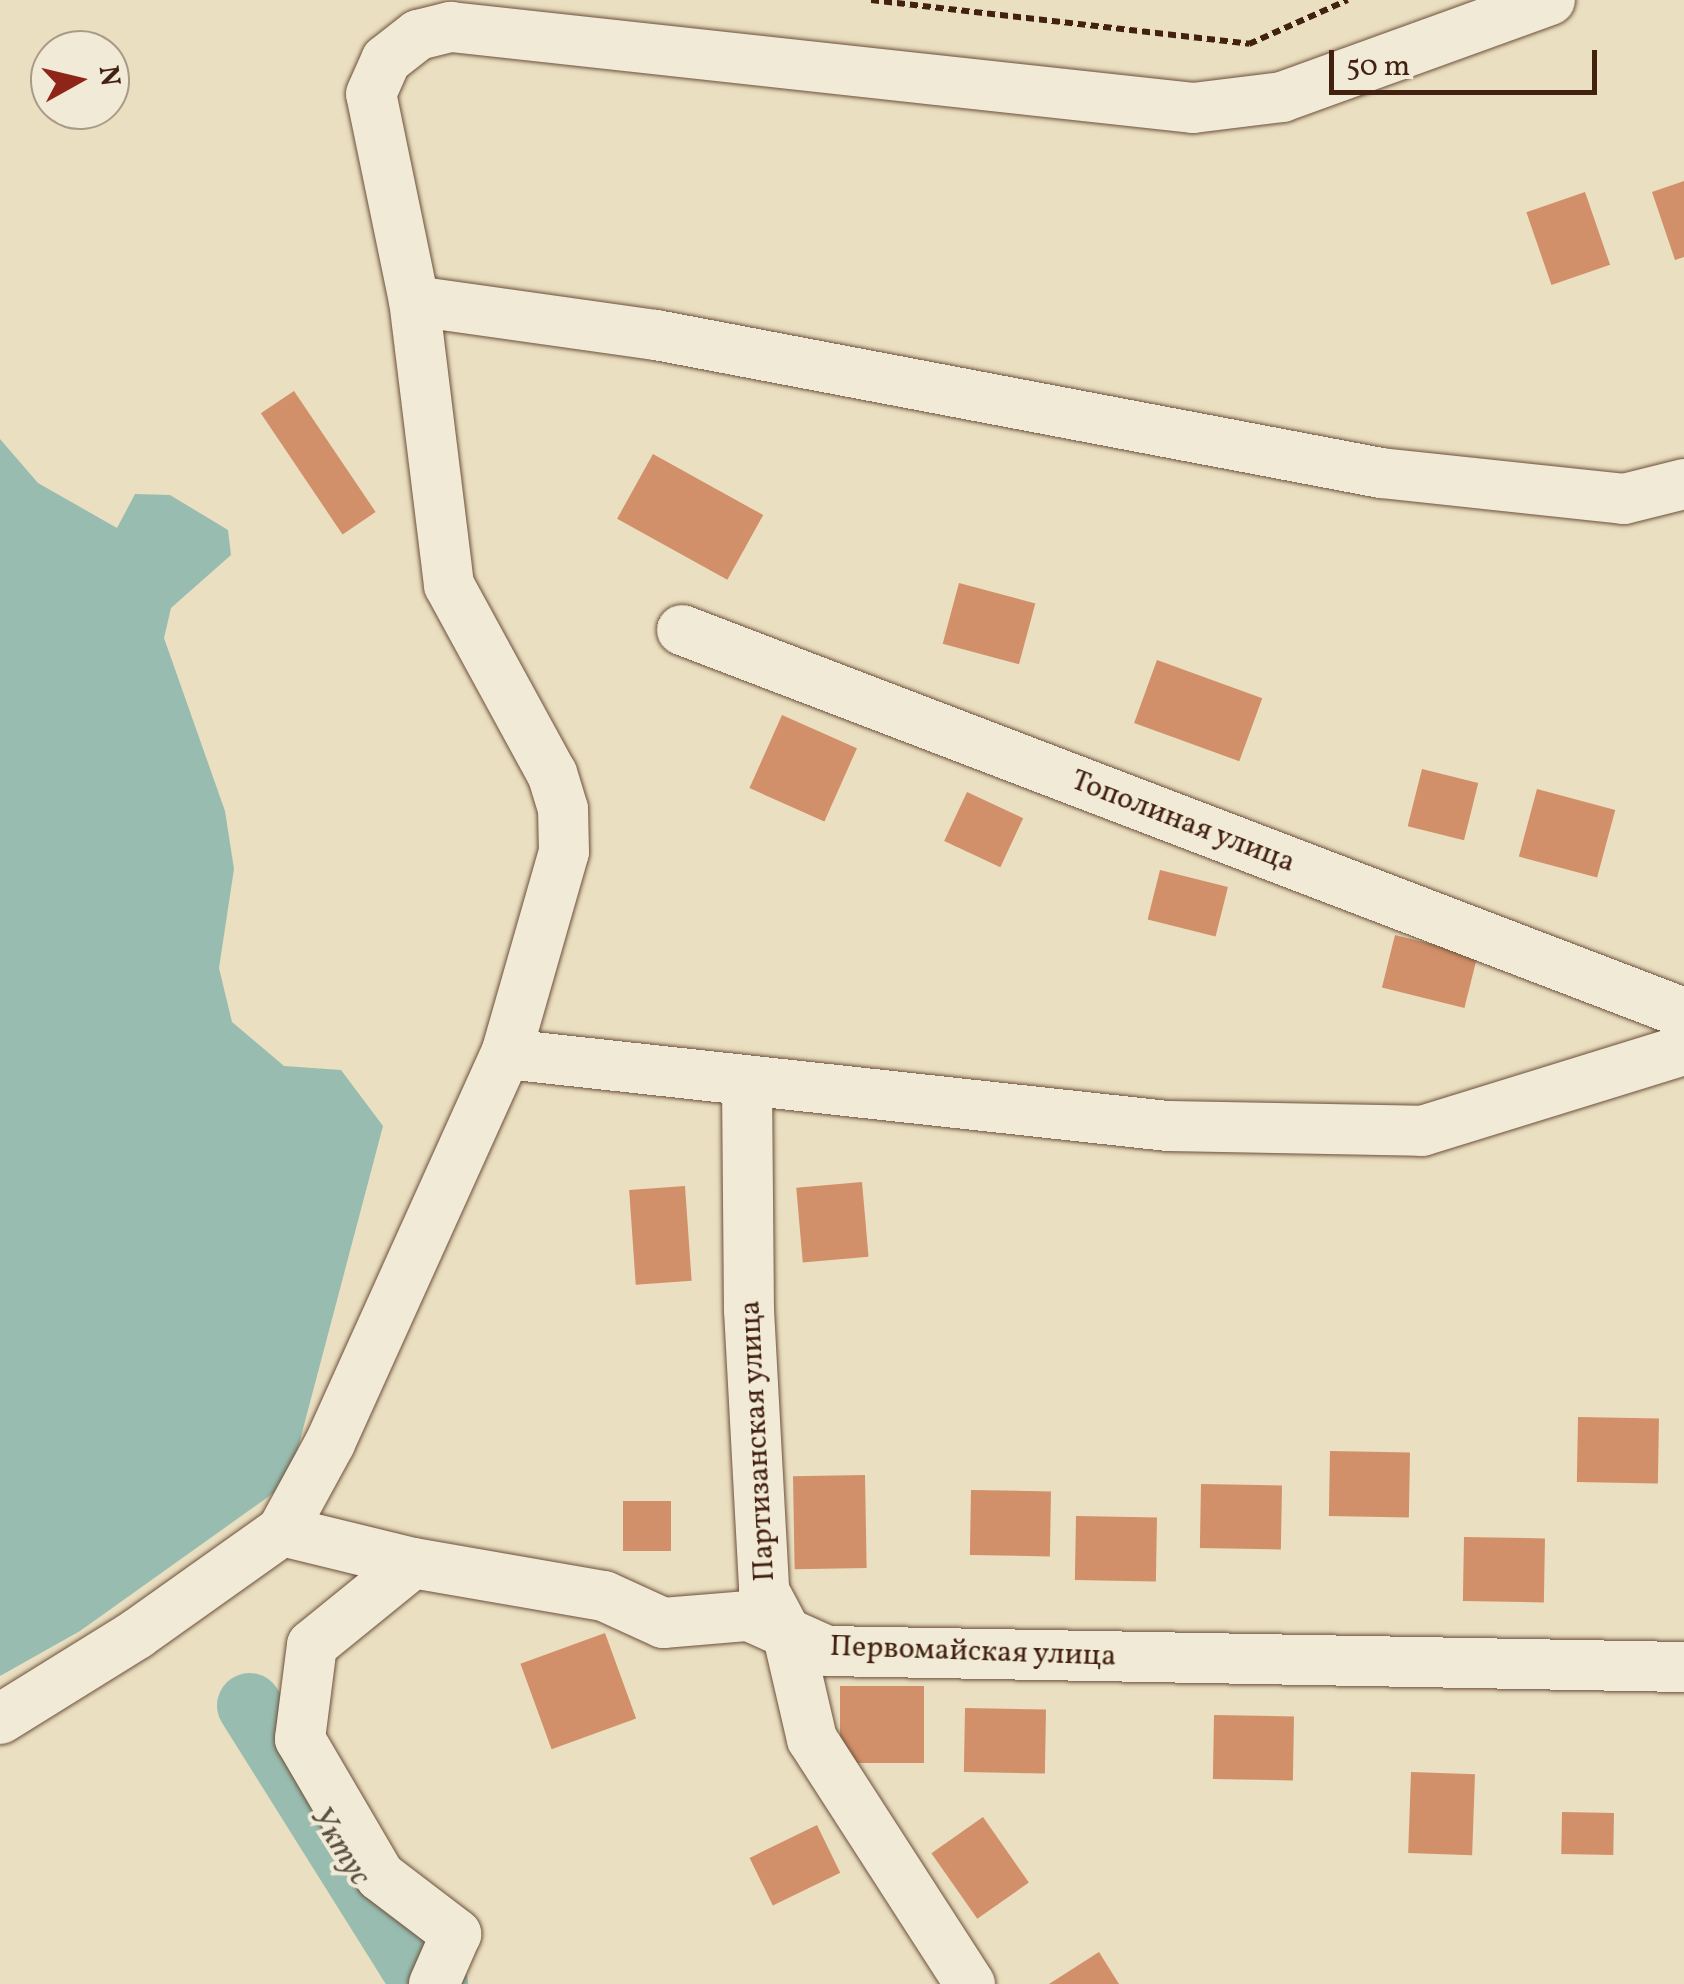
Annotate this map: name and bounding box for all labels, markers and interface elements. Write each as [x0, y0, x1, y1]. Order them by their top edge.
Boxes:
north arrow [30, 30, 130, 130]
scale bar [1334, 30, 1602, 92]
text: 50 m [1346, 46, 1410, 88]
text: N [87, 63, 129, 89]
street label: Тополиная улица [1066, 763, 1300, 881]
street label: Партизанская улица [733, 1299, 783, 1583]
street label: Первомайская улица [829, 1629, 1117, 1675]
water label: Уктус [300, 1801, 378, 1893]

